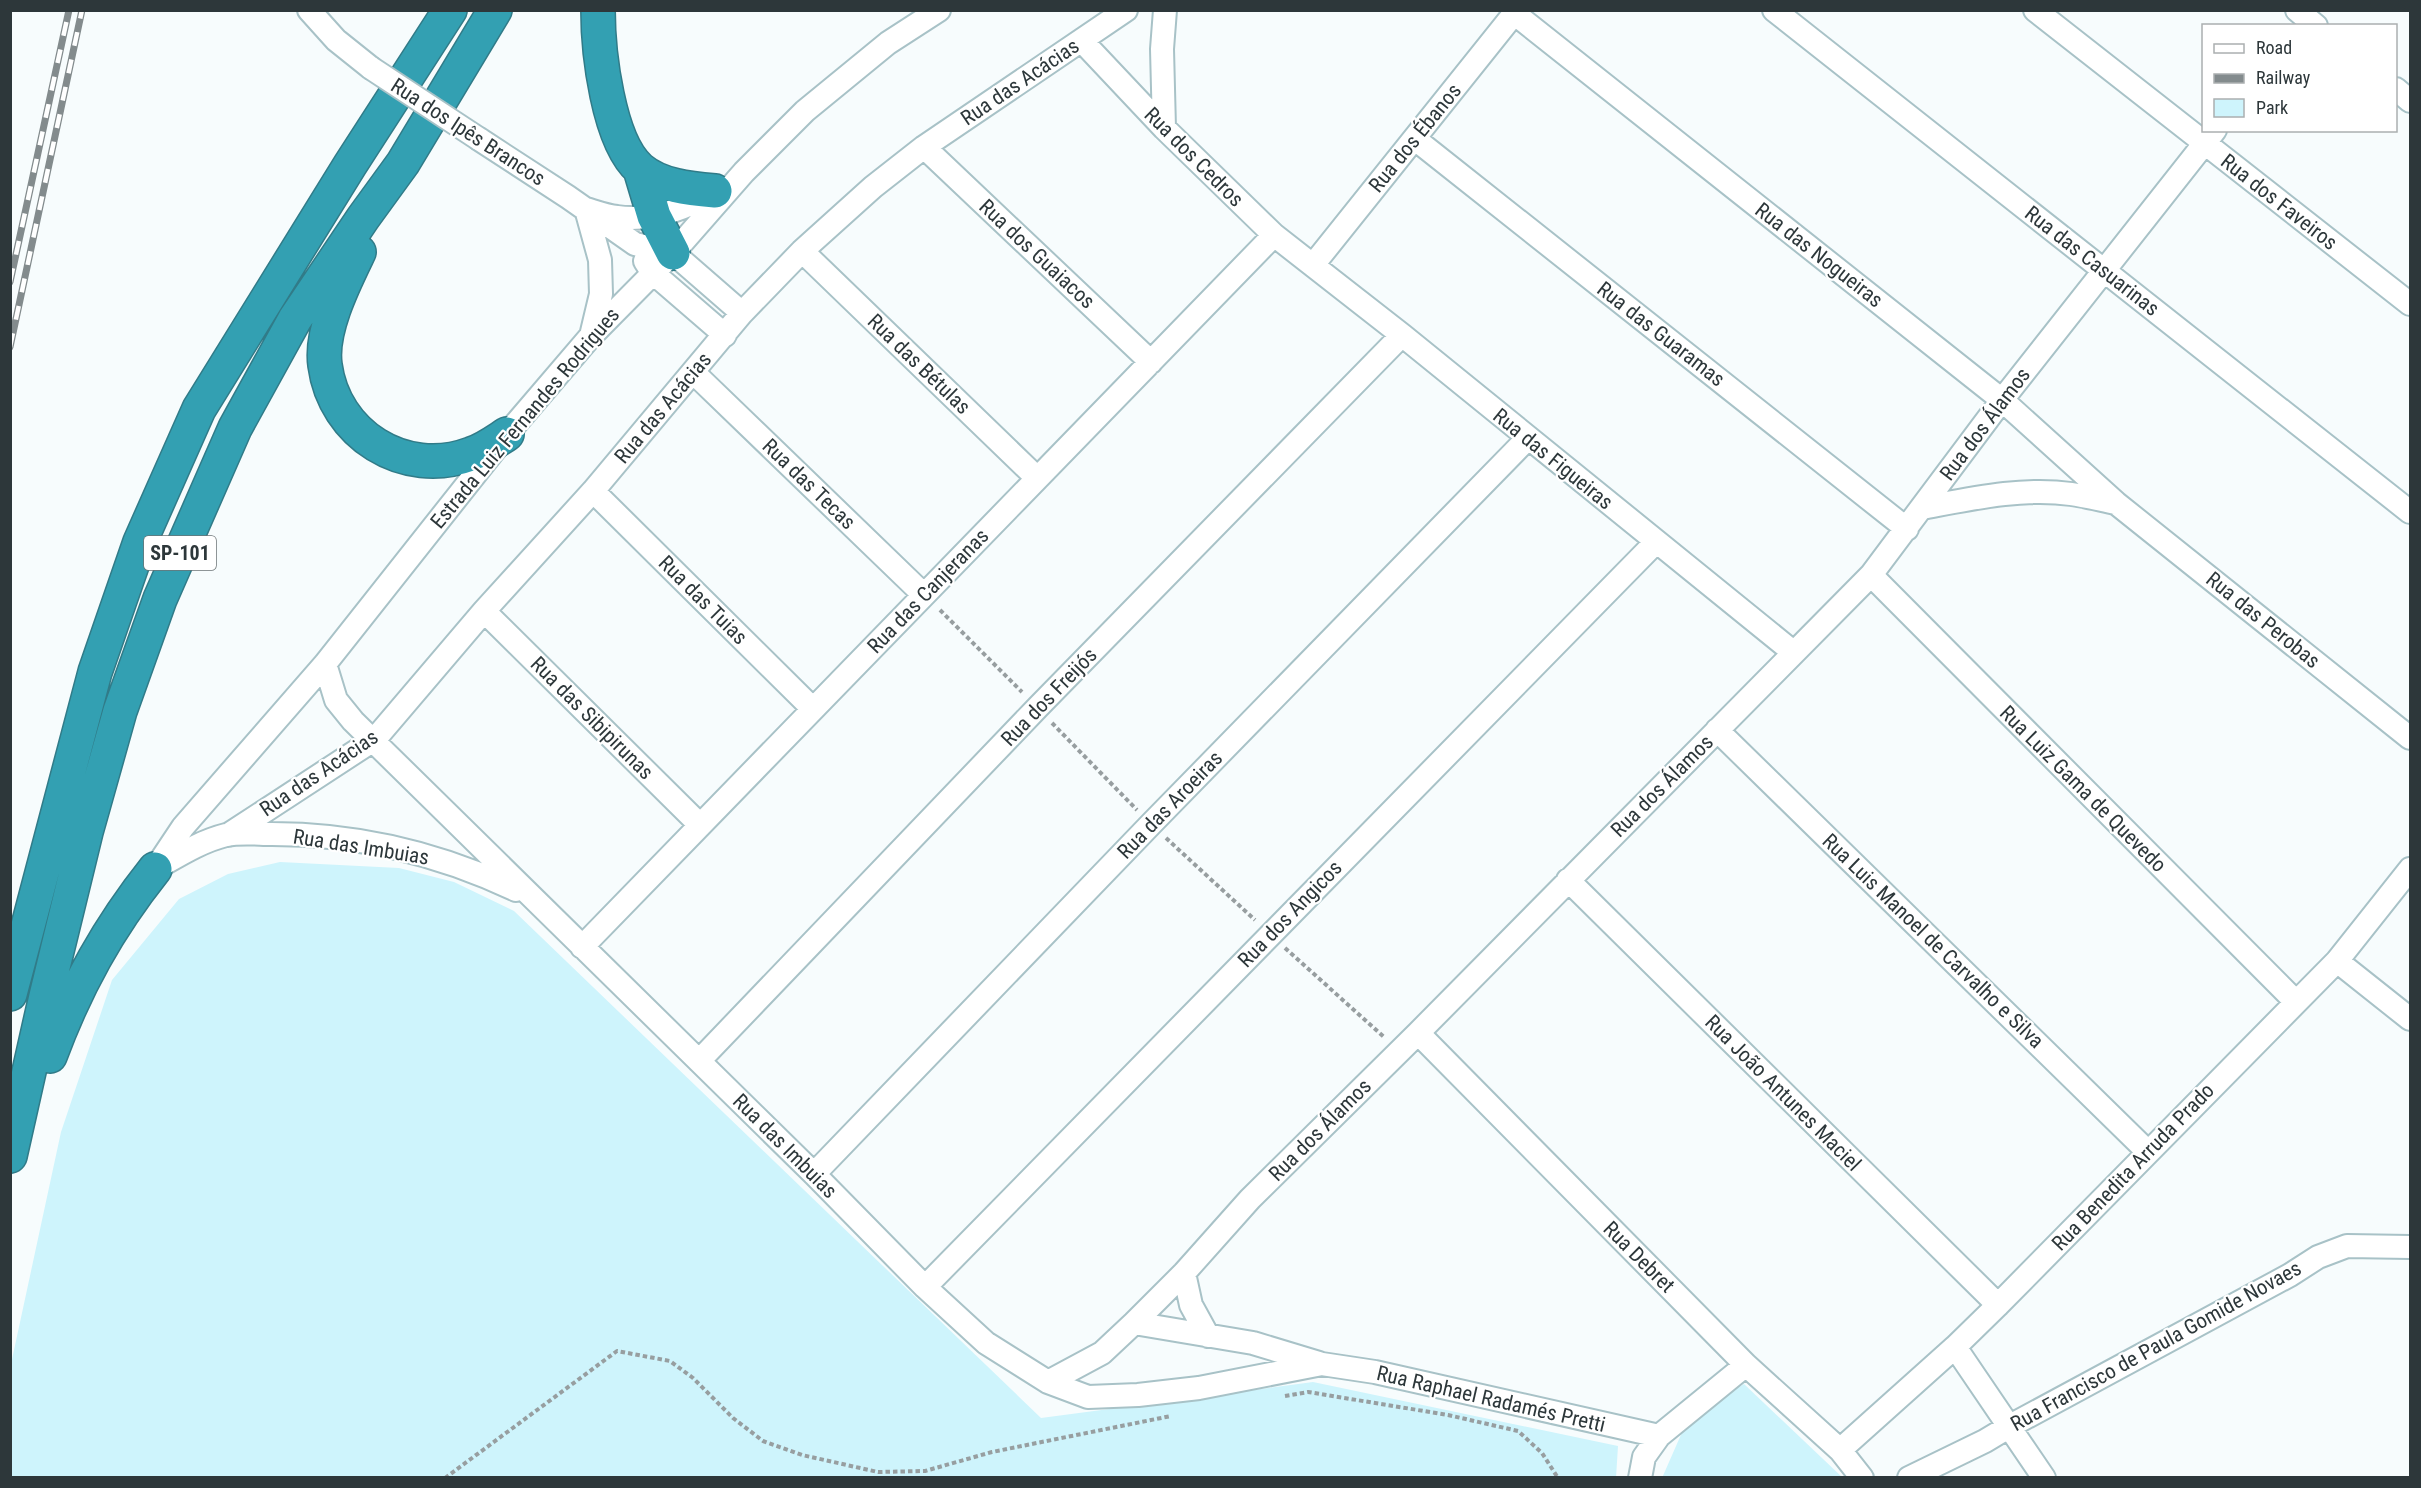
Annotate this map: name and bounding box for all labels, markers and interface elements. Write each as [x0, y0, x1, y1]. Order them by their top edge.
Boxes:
legend [2202, 24, 2397, 132]
street label: Rua das Acácias [956, 34, 1084, 130]
text: Road [2256, 37, 2292, 58]
text: Railway [2256, 67, 2311, 88]
street label: Rua dos Ipês Brancos [386, 73, 550, 191]
street label: Rua dos Ébanos [1364, 79, 1466, 197]
text: Park [2256, 97, 2288, 118]
street label: Rua dos Cedros [1140, 103, 1248, 211]
street label: Rua dos Faveiros [2216, 149, 2342, 255]
street label: Rua dos Guaiacos [974, 194, 1100, 314]
street label: Rua das Nogueiras [1750, 198, 1888, 312]
street label: Rua das Casuarinas [2020, 201, 2164, 321]
street label: Rua das Guaramas [1592, 277, 1730, 391]
street label: Estrada Luiz Fernandes Rodrigues [426, 303, 624, 533]
street label: Rua das Bétulas [863, 309, 975, 419]
street label: Rua das Acácias [610, 348, 716, 468]
street label: Rua dos Álamos [1935, 363, 2035, 485]
street label: Rua das Figueiras [1488, 403, 1618, 515]
street label: Rua das Tecas [758, 434, 860, 534]
street label: Rua das Canjeranas [863, 524, 993, 658]
road number: SP-101 [144, 536, 216, 570]
street label: Rua das Tuias [654, 551, 752, 649]
street label: Rua das Perobas [2201, 567, 2325, 673]
street label: Rua dos Freijós [996, 643, 1102, 751]
street label: Rua das Sibipirunas [526, 652, 658, 784]
street label: Rua Luiz Gama de Quevedo [1995, 701, 2171, 877]
street label: Rua das Acácias [255, 725, 383, 821]
street label: Rua dos Álamos [1606, 730, 1718, 842]
street label: Rua das Aroeiras [1113, 746, 1227, 864]
street label: Rua das Imbuias [291, 824, 431, 870]
street label: Rua Luis Manoel de Carvalho e Silva [1817, 829, 2049, 1053]
street label: Rua dos Angicos [1233, 856, 1347, 972]
street label: Rua João Antunes Maciel [1700, 1010, 1866, 1176]
street label: Rua dos Álamos [1264, 1074, 1376, 1186]
street label: Rua Benedita Arruda Prado [2047, 1079, 2219, 1255]
street label: Rua das Imbuias [728, 1089, 842, 1203]
street label: Rua Debret [1598, 1216, 1680, 1298]
street label: Rua Francisco de Paula Gomide Novaes [2007, 1256, 2305, 1436]
street label: Rua Raphael Radamés Pretti [1374, 1361, 1608, 1437]

